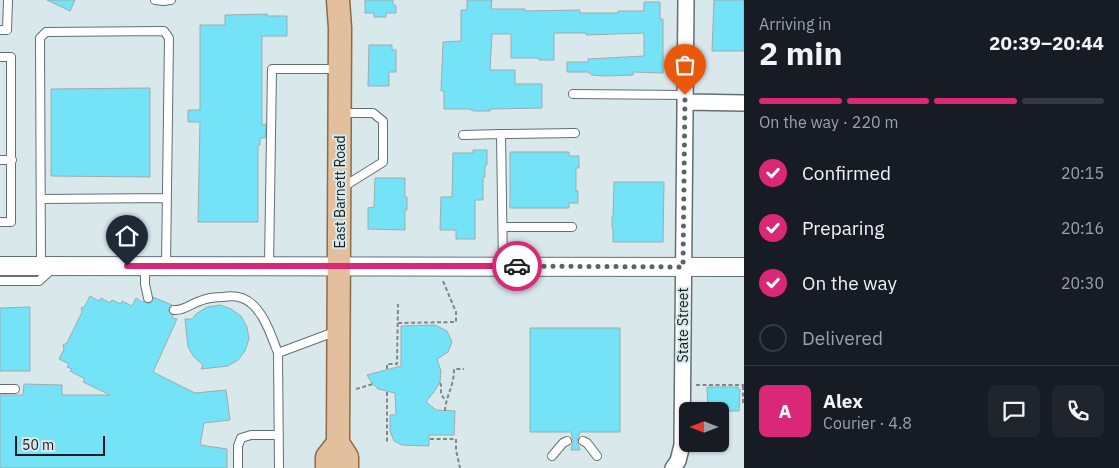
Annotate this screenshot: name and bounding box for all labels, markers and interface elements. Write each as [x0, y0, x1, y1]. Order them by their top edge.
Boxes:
text: Arriving in [759, 14, 831, 34]
text: 20:39–20:44 [989, 31, 1104, 55]
text: 2 min [759, 32, 843, 74]
pin [664, 44, 706, 95]
icon: bag [671, 51, 699, 79]
text: On the way · 220 m [759, 112, 898, 132]
street label: East Barnett Road [331, 135, 349, 249]
icon: check [759, 159, 787, 187]
text: Confirmed [802, 161, 891, 185]
text: 20:15 [1061, 163, 1104, 183]
icon: check [759, 214, 787, 242]
pin [106, 215, 148, 266]
text: Preparing [802, 216, 884, 240]
text: 20:16 [1061, 218, 1104, 238]
icon: home [113, 222, 141, 250]
courier [492, 241, 542, 291]
icon: car [503, 252, 531, 280]
icon: check [759, 269, 787, 297]
text: On the way [802, 271, 897, 295]
text: 20:30 [1061, 273, 1104, 293]
street label: State Street [674, 288, 692, 362]
text: Delivered [802, 326, 883, 350]
button: chat [988, 385, 1040, 437]
button: phone [1052, 385, 1104, 437]
text: Alex [823, 389, 863, 413]
text: A [778, 399, 792, 423]
north arrow [679, 402, 729, 452]
map controls [679, 402, 729, 452]
text: Courier · 4.8 [823, 413, 912, 433]
scale bar [15, 433, 105, 456]
text: 50 m [22, 436, 54, 454]

